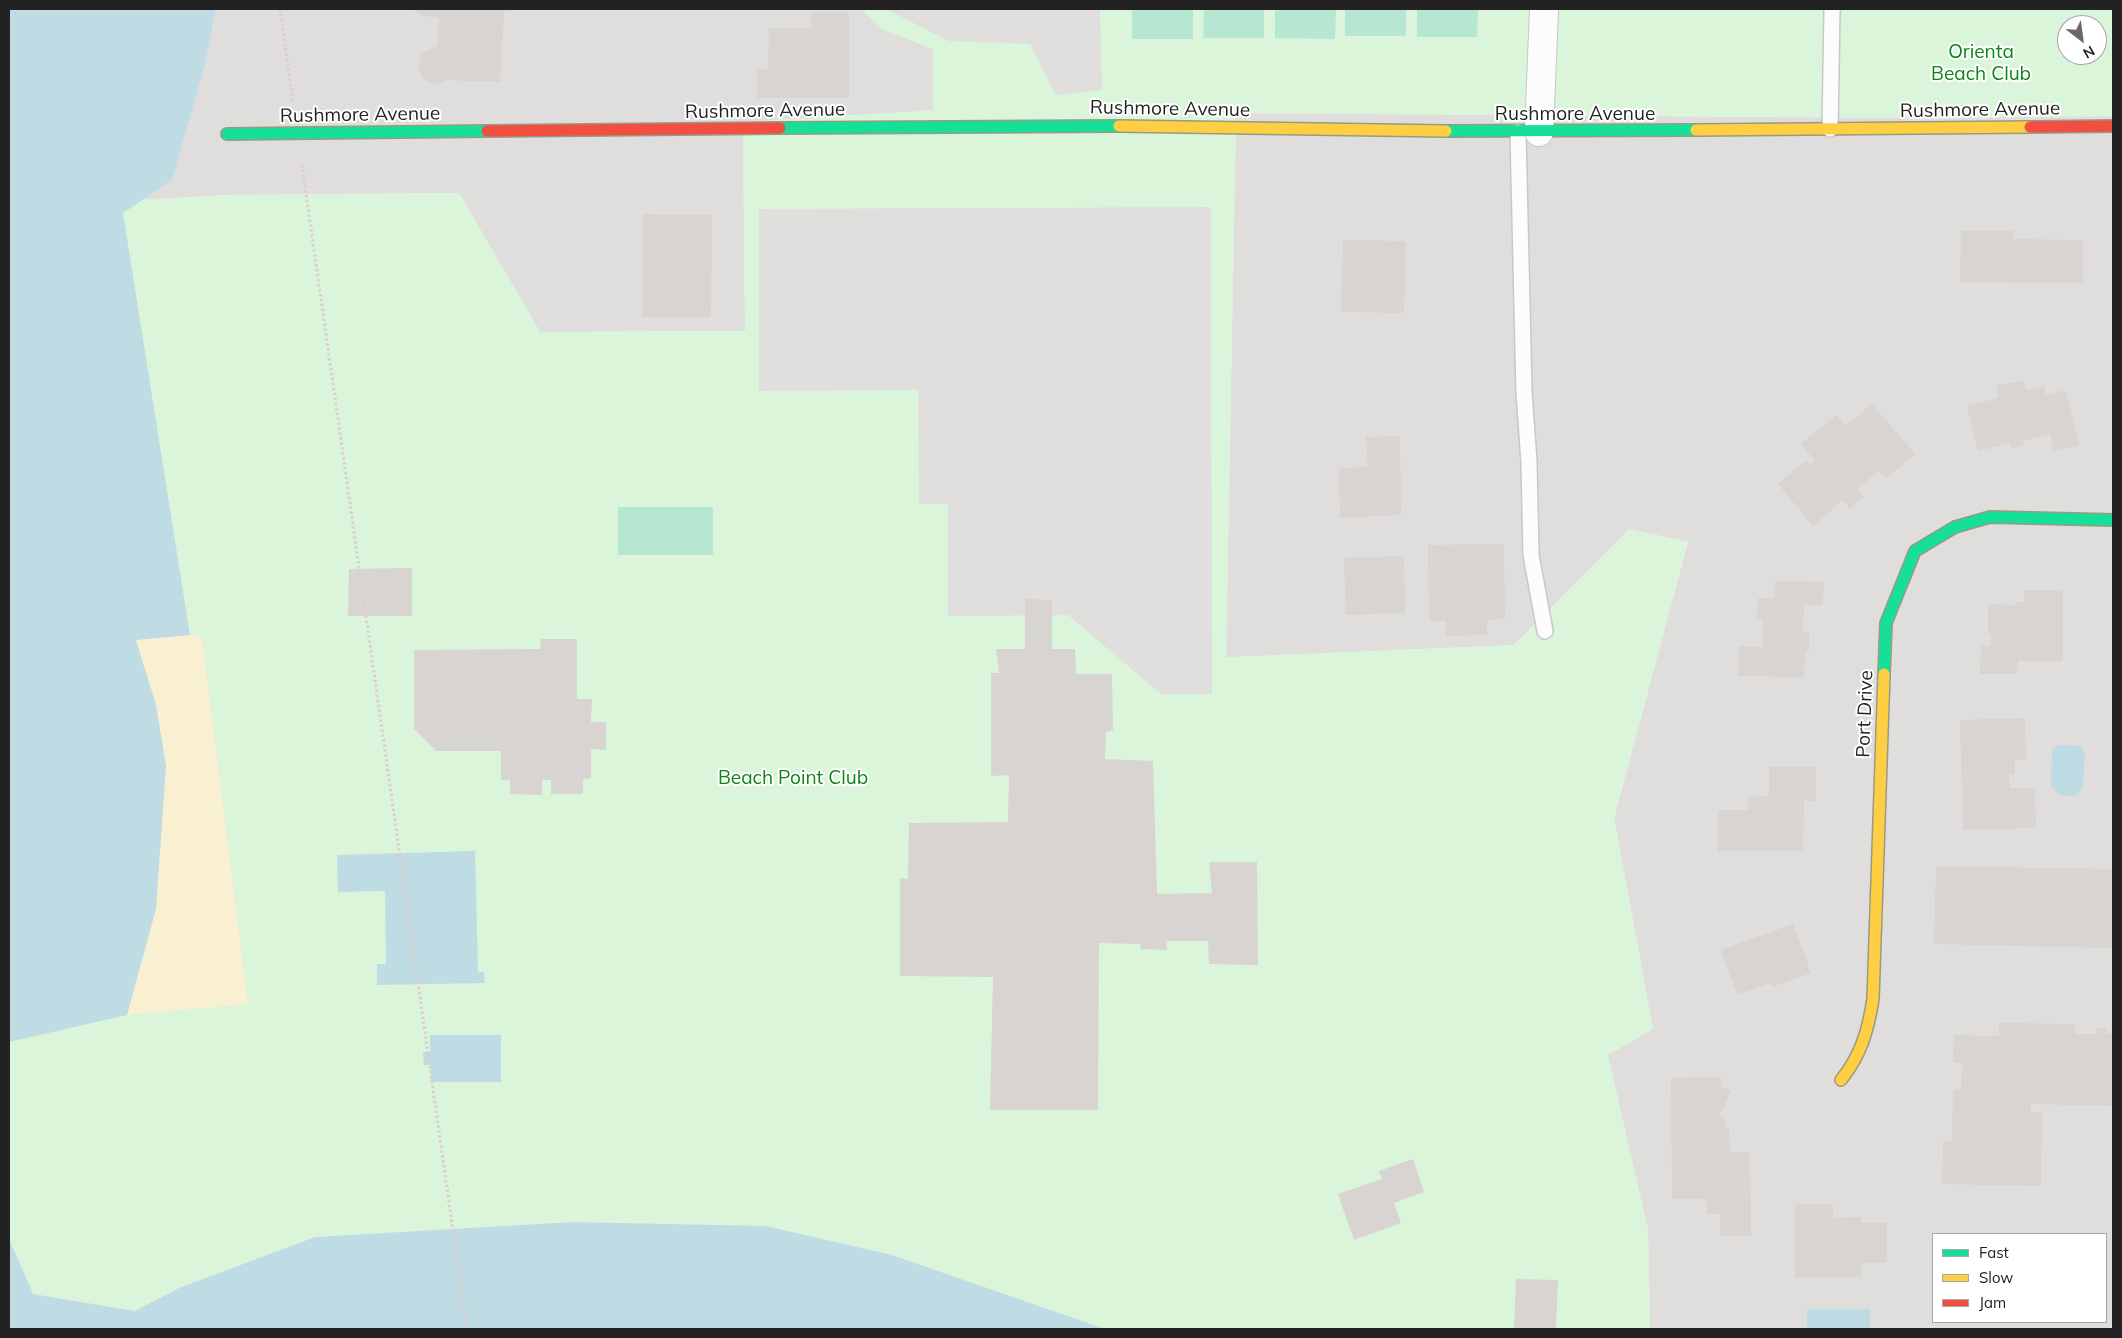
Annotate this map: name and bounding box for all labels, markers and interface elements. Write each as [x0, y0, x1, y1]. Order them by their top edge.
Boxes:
north arrow [2057, 15, 2107, 65]
park label: Orienta Beach Club [1931, 41, 2031, 85]
text: N [2080, 42, 2098, 63]
street label: Rushmore Avenue [1090, 96, 1250, 122]
street label: Rushmore Avenue [1900, 97, 2060, 123]
street label: Rushmore Avenue [685, 98, 845, 124]
street label: Rushmore Avenue [280, 102, 440, 128]
street label: Rushmore Avenue [1495, 103, 1655, 125]
street label: Port Drive [1852, 670, 1878, 758]
park label: Beach Point Club [718, 767, 868, 789]
legend [1932, 1233, 2107, 1323]
text: Fast [1979, 1243, 2009, 1262]
text: Slow [1979, 1268, 2013, 1287]
text: Jam [1979, 1293, 2006, 1312]

